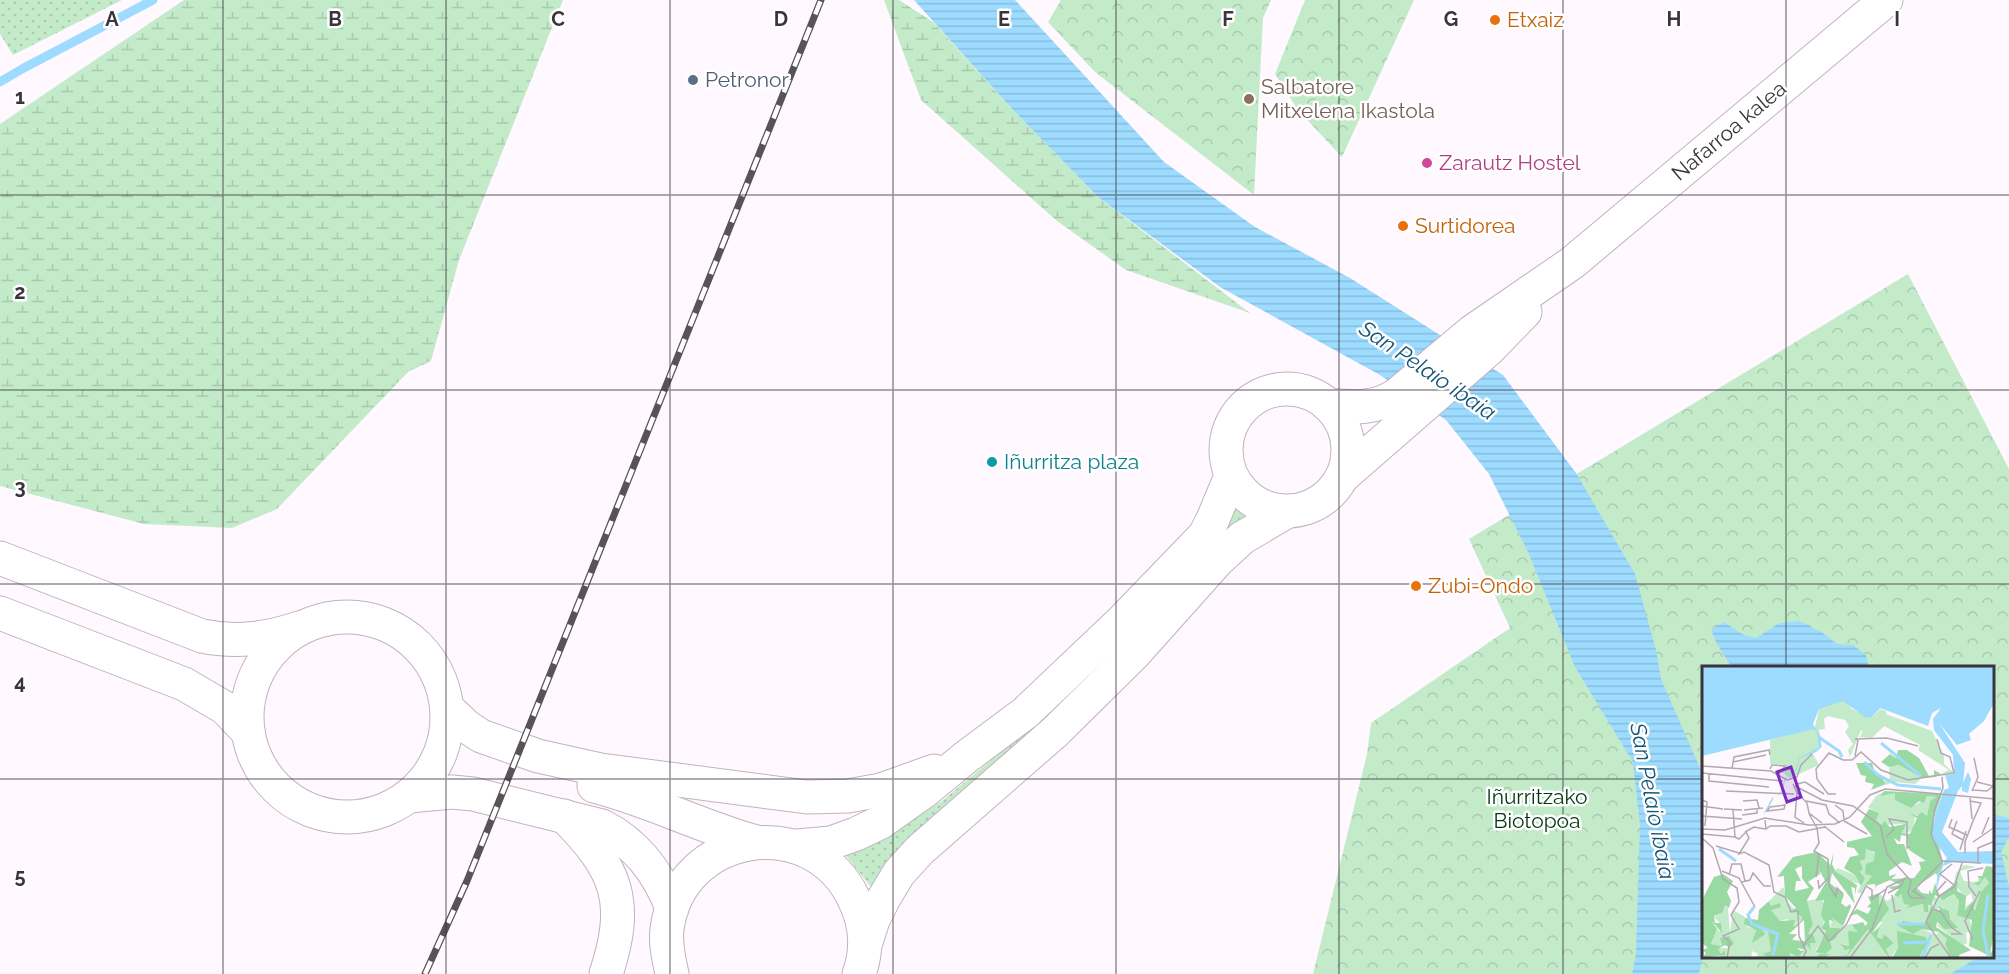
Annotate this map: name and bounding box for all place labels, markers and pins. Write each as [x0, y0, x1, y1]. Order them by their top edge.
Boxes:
place label: Etxaiz [1507, 7, 1564, 32]
marker: Etxaiz [1488, 13, 1502, 27]
place label: Petronor [705, 67, 789, 92]
marker: Petronor [686, 73, 700, 87]
place label: Salbatore Mitxelena Ikastola [1261, 74, 1435, 123]
marker: Salbatore Mitxelena Ikastola [1242, 92, 1256, 106]
place label: Zarautz Hostel [1439, 150, 1581, 175]
marker: Zarautz Hostel [1420, 156, 1434, 170]
place label: Surtidorea [1415, 213, 1516, 238]
marker: Surtidorea [1396, 219, 1410, 233]
place label: Iñurritza plaza [1004, 449, 1139, 474]
marker: Iñurritza plaza [985, 455, 999, 469]
place label: Zubi-Ondo [1428, 573, 1533, 598]
marker: Zubi-Ondo [1409, 579, 1423, 593]

